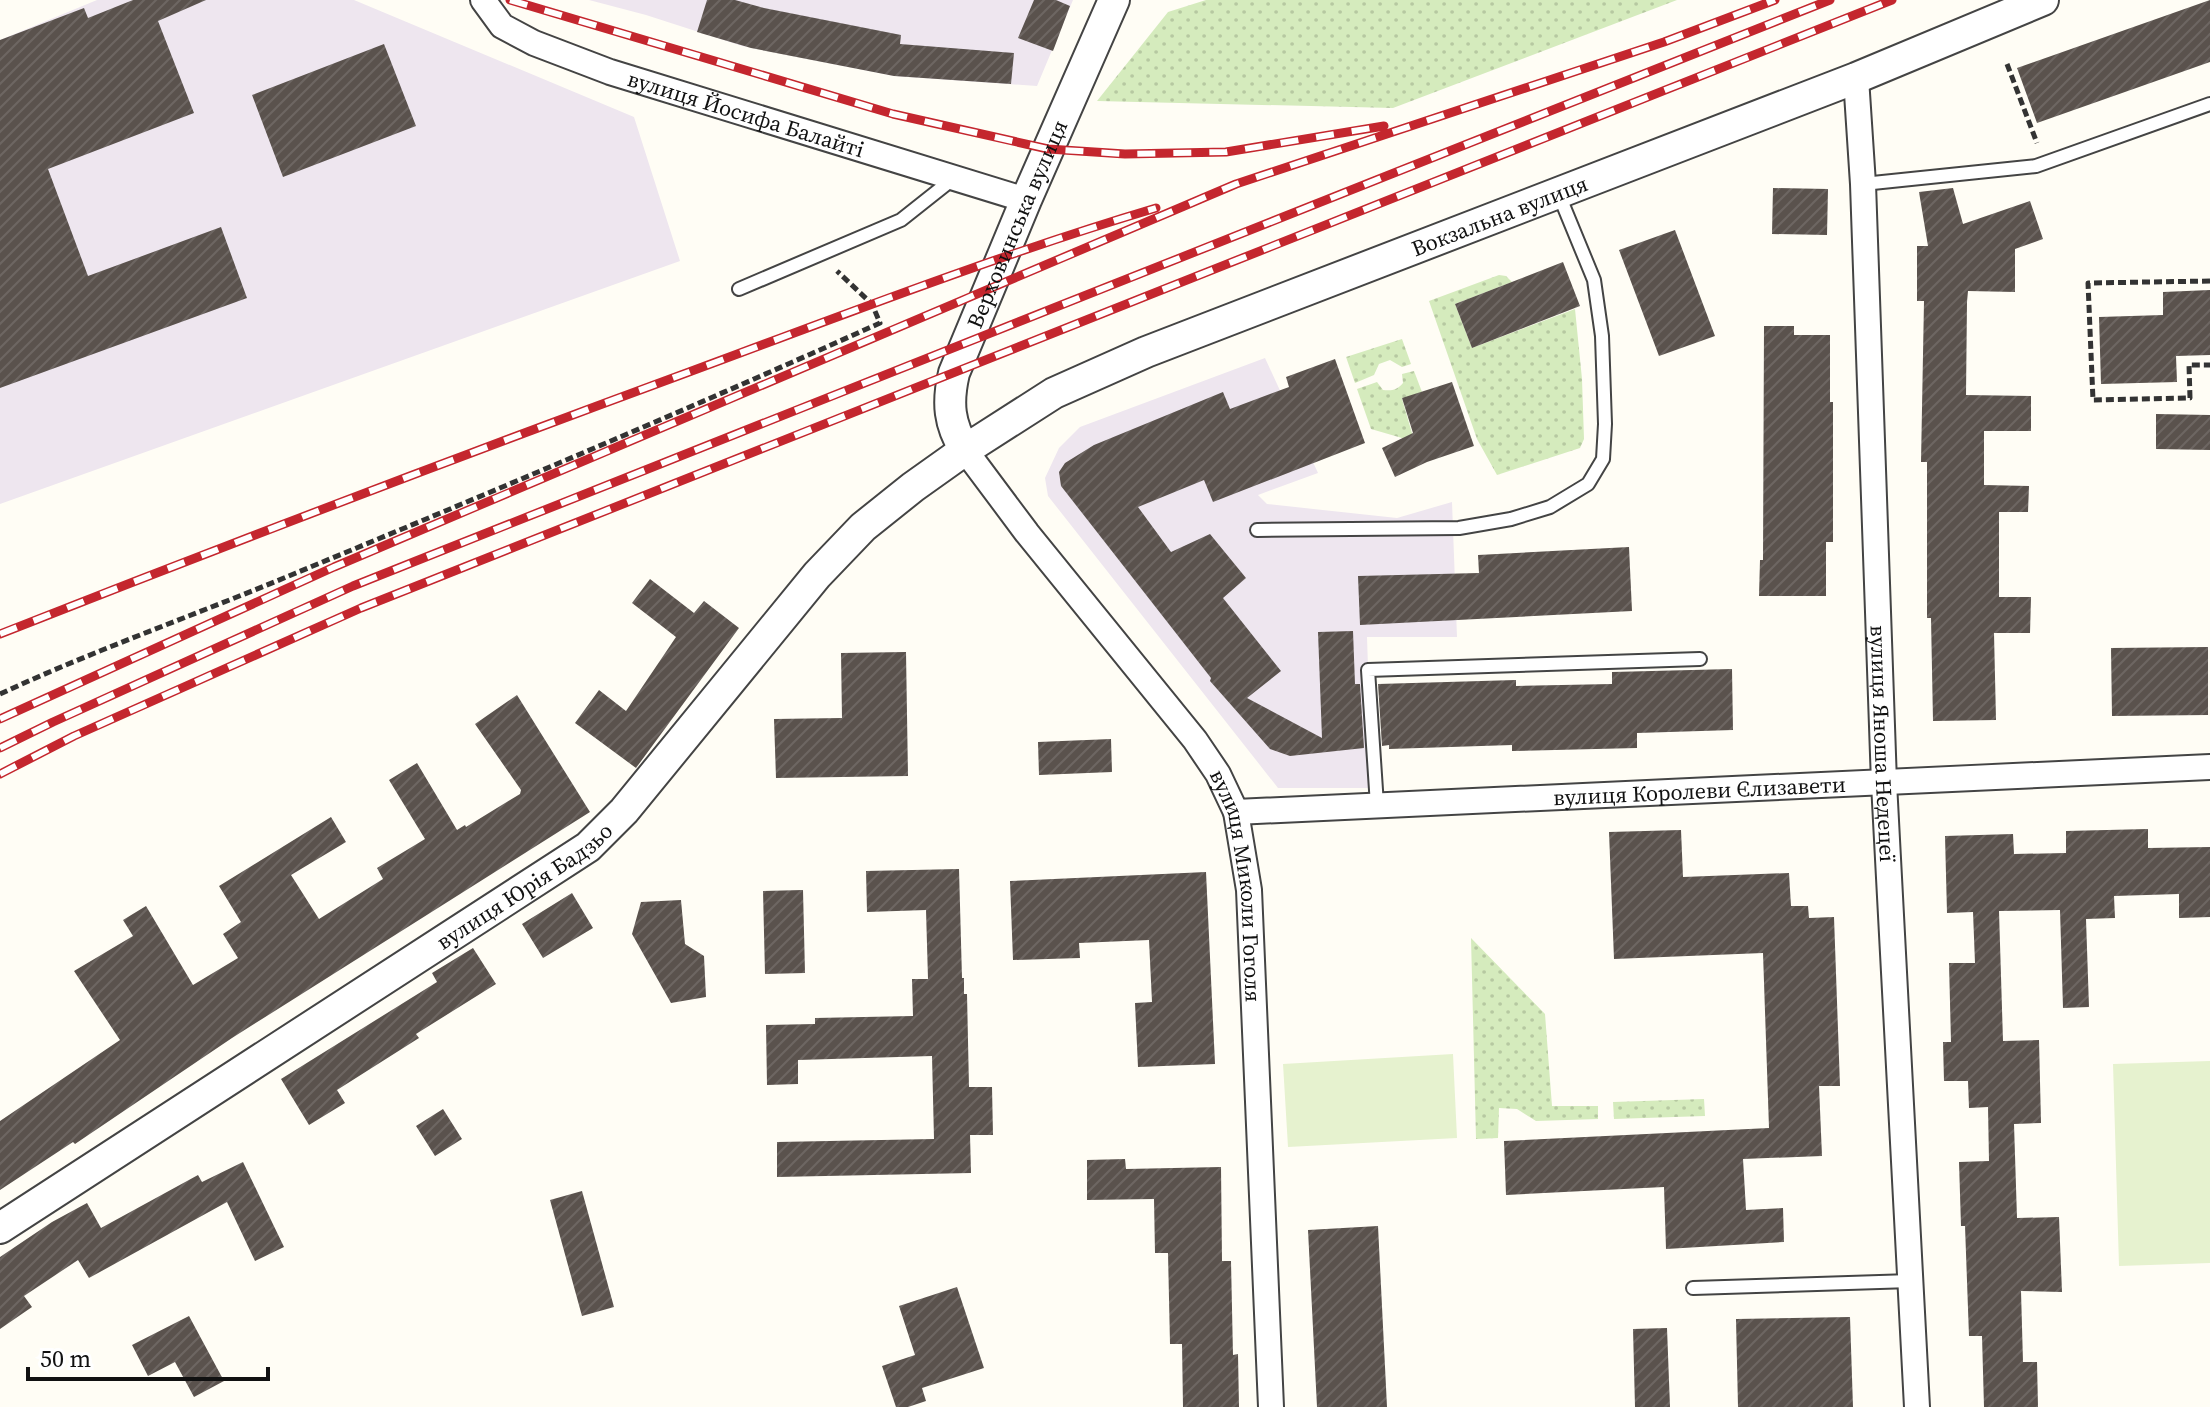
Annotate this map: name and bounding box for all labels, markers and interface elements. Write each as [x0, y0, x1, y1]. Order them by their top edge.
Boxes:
street label: вулиця Йосифа Балайті [624, 63, 868, 164]
street label: Верховинська вулиця [959, 115, 1074, 333]
street label: Вокзальна вулиця [1407, 168, 1592, 263]
street label: вулиця Яноша Недецеї [1863, 624, 1903, 863]
street label: вулиця Миколи Гоголя [1203, 764, 1269, 1003]
street label: вулиця Королеви Єлизавети [1553, 769, 1846, 812]
street label: вулиця Юрія Бадзьо [430, 816, 619, 956]
scale bar [28, 1331, 268, 1381]
text: 50 m [40, 1342, 91, 1375]

